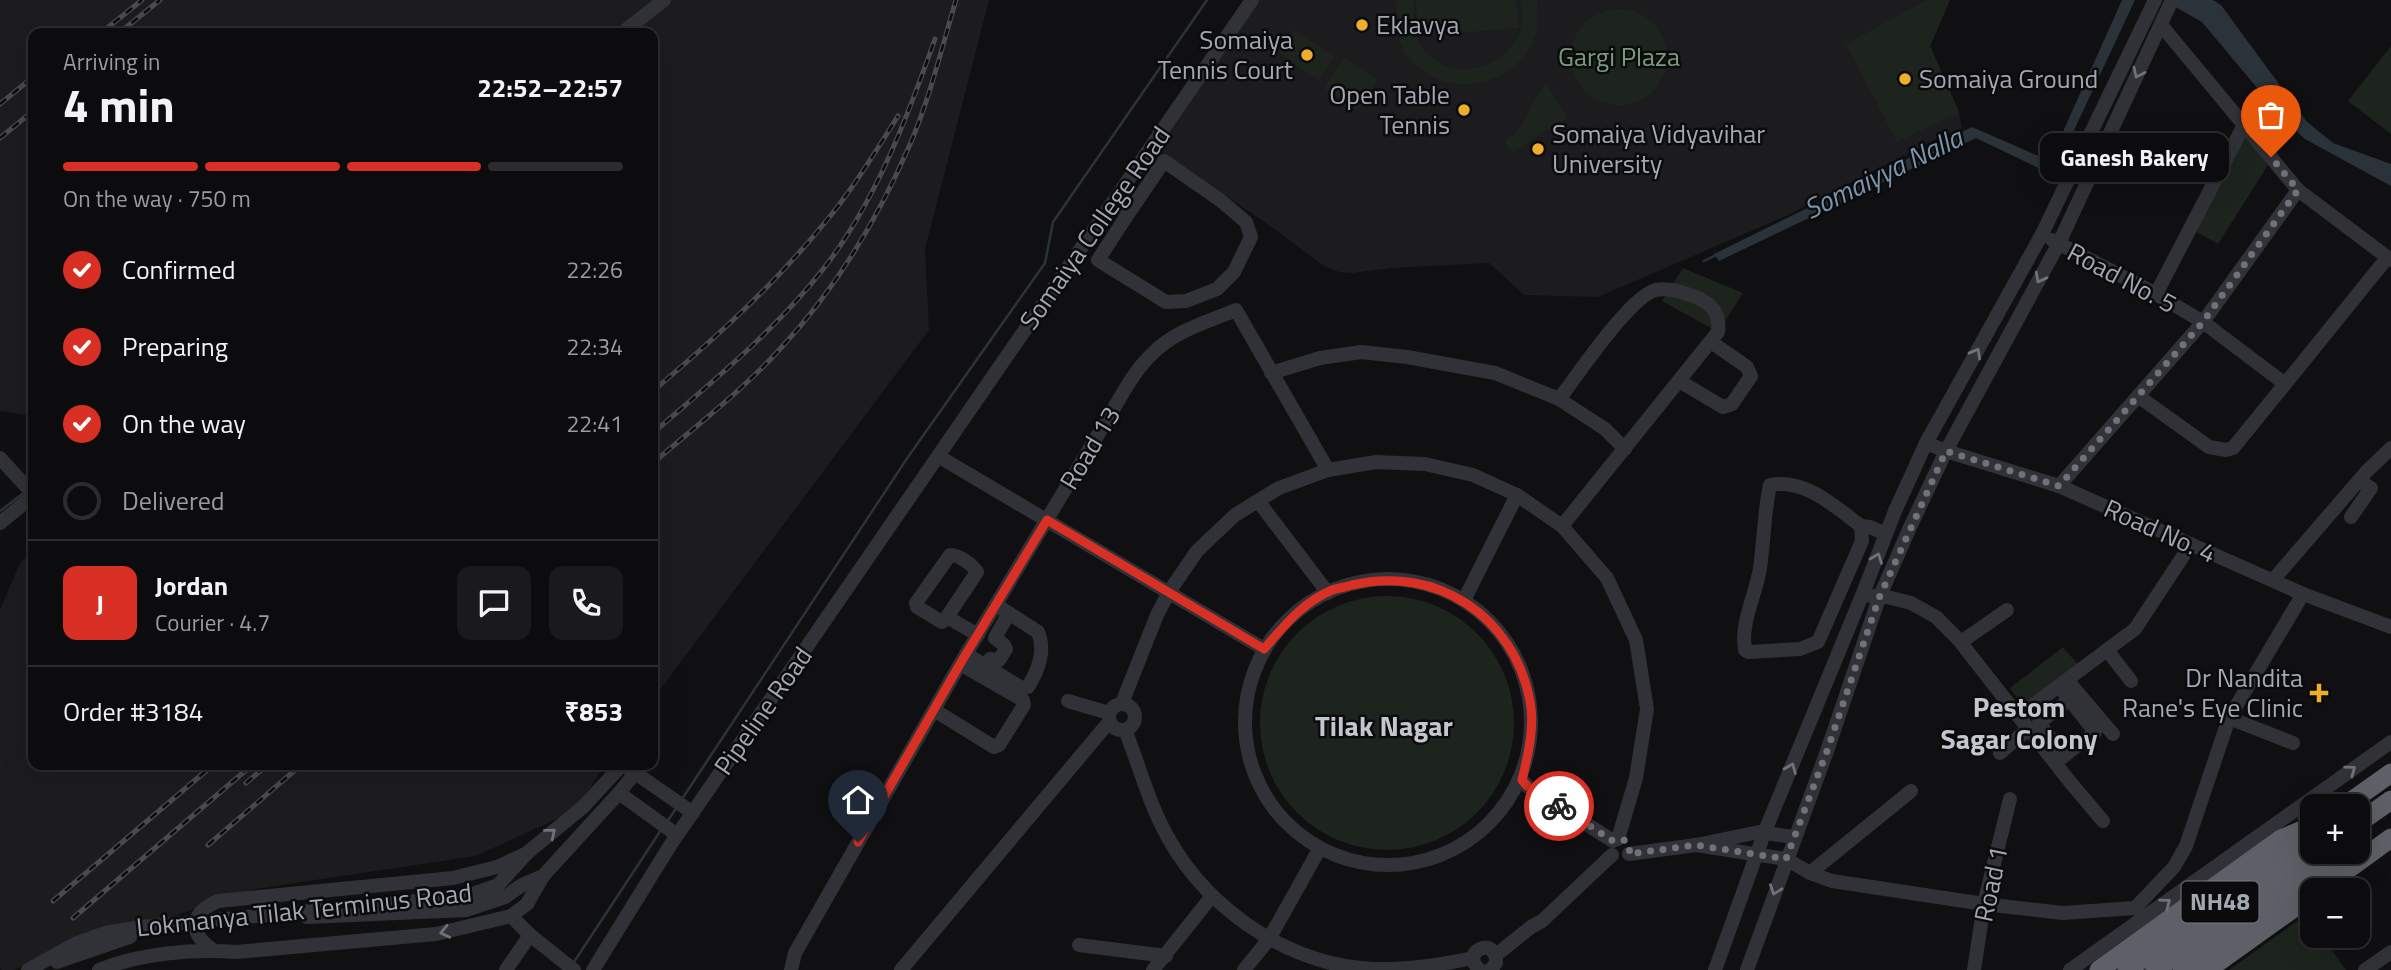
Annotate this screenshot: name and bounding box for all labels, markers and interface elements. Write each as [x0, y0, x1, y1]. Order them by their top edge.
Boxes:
place label: Eklavya [1376, 5, 1460, 44]
marker: Eklavya [1354, 17, 1370, 33]
place label: Somaiya Tennis Court [1158, 20, 1293, 89]
park label: Gargi Plaza [1558, 37, 1680, 76]
text: Arriving in [63, 44, 160, 79]
marker: Somaiya Tennis Court [1299, 47, 1315, 63]
place label: Somaiya Ground [1919, 59, 2098, 98]
one-way arrow [2133, 66, 2147, 78]
text: 22:52–22:57 [477, 68, 623, 107]
text: 4 min [63, 70, 175, 140]
marker: Somaiya Ground [1897, 71, 1913, 87]
place label: Open Table Tennis [1329, 75, 1450, 144]
pin [2241, 85, 2301, 157]
icon: bag [2252, 96, 2290, 134]
marker: Open Table Tennis [1456, 102, 1472, 118]
place label: Somaiya Vidyavihar University [1552, 114, 1765, 183]
water label: Somaiyya Nalla [1796, 115, 1971, 230]
street label: Somaiya College Road [1010, 118, 1180, 337]
callout: Ganesh Bakery [2040, 132, 2229, 182]
text: Ganesh Bakery [2060, 140, 2209, 175]
marker: Somaiya Vidyavihar University [1530, 141, 1546, 157]
text: On the way · 750 m [63, 181, 251, 216]
street label: Road No. 5 [2061, 232, 2184, 323]
text: Confirmed [122, 250, 236, 289]
icon: check [63, 251, 101, 289]
text: 22:26 [566, 252, 623, 287]
one-way arrow [2035, 271, 2048, 284]
text: Preparing [122, 327, 228, 366]
icon: check [63, 328, 101, 366]
text: 22:34 [566, 329, 623, 364]
one-way arrow [1968, 348, 1981, 360]
street label: Road 13 [1049, 399, 1130, 497]
text: On the way [122, 404, 246, 443]
icon: check [63, 405, 101, 443]
text: 22:41 [566, 406, 623, 441]
text: Delivered [122, 481, 225, 520]
street label: Road No. 4 [2098, 489, 2223, 573]
one-way arrow [1869, 552, 1883, 564]
text: Jordan [155, 566, 228, 605]
button: chat [457, 566, 531, 640]
button: phone [549, 566, 623, 640]
text: J [96, 584, 104, 623]
text: Courier · 4.7 [155, 605, 270, 640]
street label: Pipeline Road [704, 639, 821, 783]
place label: Dr Nandita Rane's Eye Clinic [2122, 658, 2303, 727]
marker: Dr Nandita Rane's Eye Clinic [2309, 683, 2329, 703]
district label: Pestom Sagar Colony [1940, 685, 2098, 760]
text: Order #3184 [63, 692, 203, 731]
text: ₹853 [564, 692, 623, 731]
district label: Tilak Nagar [1315, 704, 1453, 747]
one-way arrow [1782, 763, 1796, 775]
one-way arrow [2343, 766, 2356, 778]
pin [828, 770, 888, 842]
courier [1524, 771, 1594, 841]
icon: home [839, 781, 877, 819]
icon: bike [1540, 787, 1578, 825]
map controls [2300, 794, 2370, 948]
button: + [2300, 794, 2370, 864]
one-way arrow [544, 829, 556, 842]
street label: Road 1 [1963, 842, 2018, 925]
street label: Lokmanya Tilak Terminus Road [134, 872, 474, 947]
button: − [2300, 878, 2370, 948]
road number: NH48 [2182, 882, 2258, 922]
one-way arrow [1769, 884, 1783, 896]
one-way arrow [2158, 899, 2171, 911]
one-way arrow [439, 923, 451, 938]

